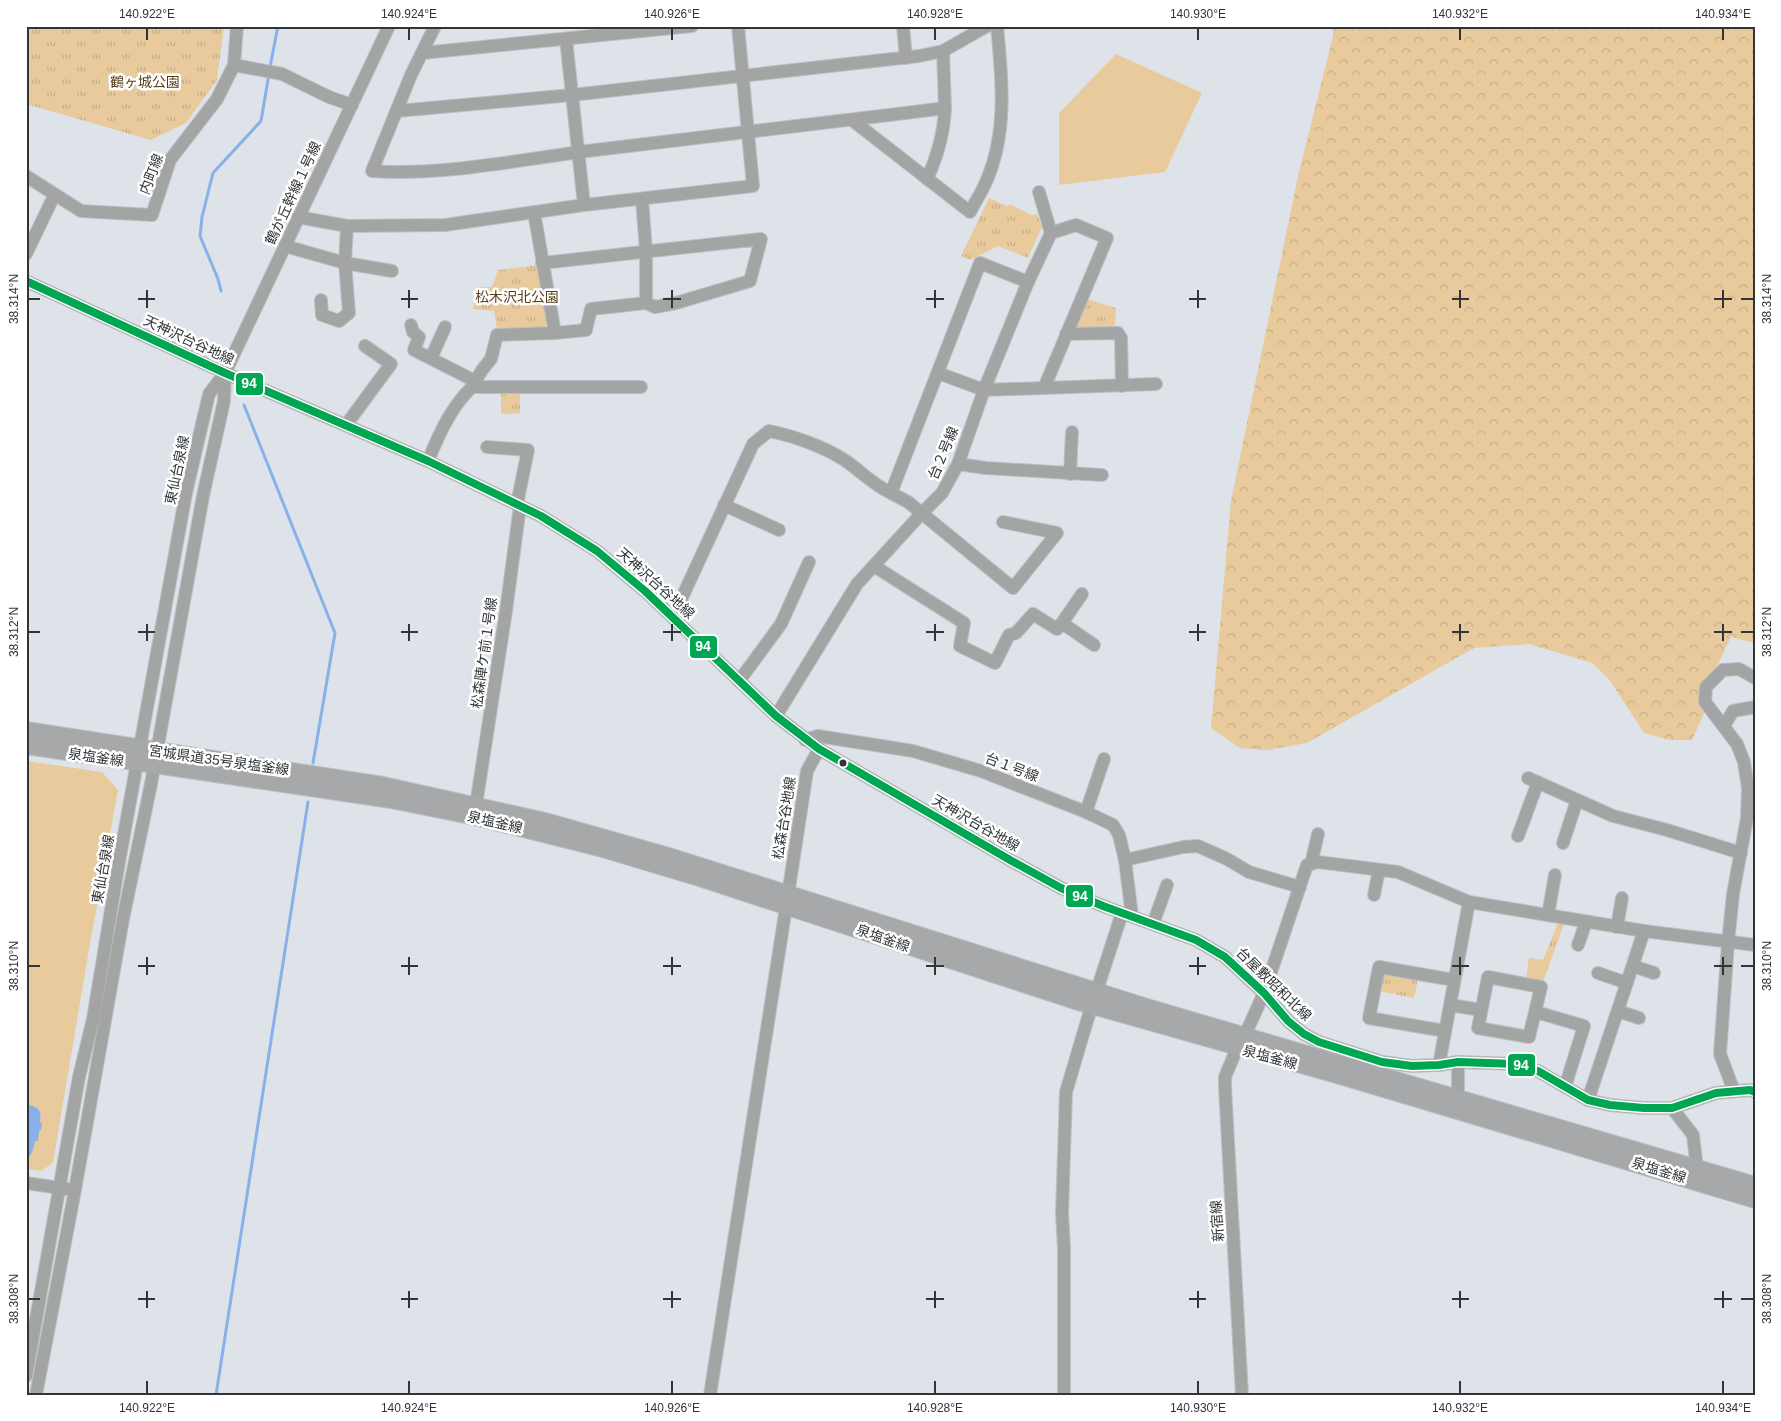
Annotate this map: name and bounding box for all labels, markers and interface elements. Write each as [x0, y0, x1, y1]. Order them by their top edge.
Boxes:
text: 140.922°E [119, 7, 175, 21]
text: 140.924°E [381, 7, 437, 21]
text: 140.926°E [644, 7, 700, 21]
text: 140.928°E [907, 7, 963, 21]
text: 140.930°E [1170, 7, 1226, 21]
text: 140.932°E [1432, 7, 1488, 21]
text: 140.934°E [1695, 7, 1751, 21]
park label: 鶴ヶ城公園 [110, 74, 180, 90]
street label: 鶴が丘幹線１号線 [262, 139, 324, 247]
street label: 内町線 [136, 152, 166, 196]
text: 38.314°N [7, 274, 21, 324]
text: 38.314°N [1760, 274, 1774, 324]
park label: 松木沢北公園 [475, 289, 559, 305]
street label: 天神沢台谷地線 [141, 312, 237, 368]
line badge: 94 [235, 372, 264, 396]
text: 94 [241, 375, 257, 391]
street label: 台２号線 [925, 424, 961, 482]
street label: 東仙台泉線 [162, 434, 192, 506]
street label: 天神沢台谷地線 [614, 544, 698, 622]
street label: 松森陣ケ前１号線 [468, 596, 500, 710]
text: 38.312°N [7, 607, 21, 657]
text: 38.312°N [1760, 607, 1774, 657]
line badge: 94 [689, 635, 718, 659]
text: 94 [695, 638, 711, 654]
street label: 宮城県道35号泉塩釜線 [148, 742, 290, 778]
street label: 泉塩釜線 [67, 745, 125, 769]
street label: 台１号線 [983, 749, 1041, 785]
unlabelled marker [838, 758, 848, 768]
street label: 松森台谷地線 [770, 775, 798, 861]
street label: 天神沢台谷地線 [930, 792, 1022, 854]
street label: 泉塩釜線 [466, 808, 524, 836]
street label: 東仙台泉線 [89, 833, 117, 905]
line badge: 94 [1065, 884, 1094, 908]
text: 94 [1072, 888, 1088, 904]
street label: 泉塩釜線 [854, 921, 912, 955]
text: 38.310°N [7, 941, 21, 991]
text: 38.310°N [1760, 941, 1774, 991]
street label: 台屋敷昭和北線 [1233, 944, 1315, 1024]
street label: 泉塩釜線 [1241, 1042, 1299, 1072]
line badge: 94 [1507, 1053, 1536, 1077]
text: 94 [1513, 1057, 1529, 1073]
street label: 泉塩釜線 [1630, 1154, 1688, 1186]
street label: 新宿線 [1208, 1199, 1226, 1243]
text: 38.308°N [7, 1274, 21, 1324]
text: 38.308°N [1760, 1274, 1774, 1324]
text: 140.922°E [119, 1401, 175, 1415]
text: 140.924°E [381, 1401, 437, 1415]
text: 140.926°E [644, 1401, 700, 1415]
text: 140.928°E [907, 1401, 963, 1415]
text: 140.930°E [1170, 1401, 1226, 1415]
text: 140.932°E [1432, 1401, 1488, 1415]
text: 140.934°E [1695, 1401, 1751, 1415]

